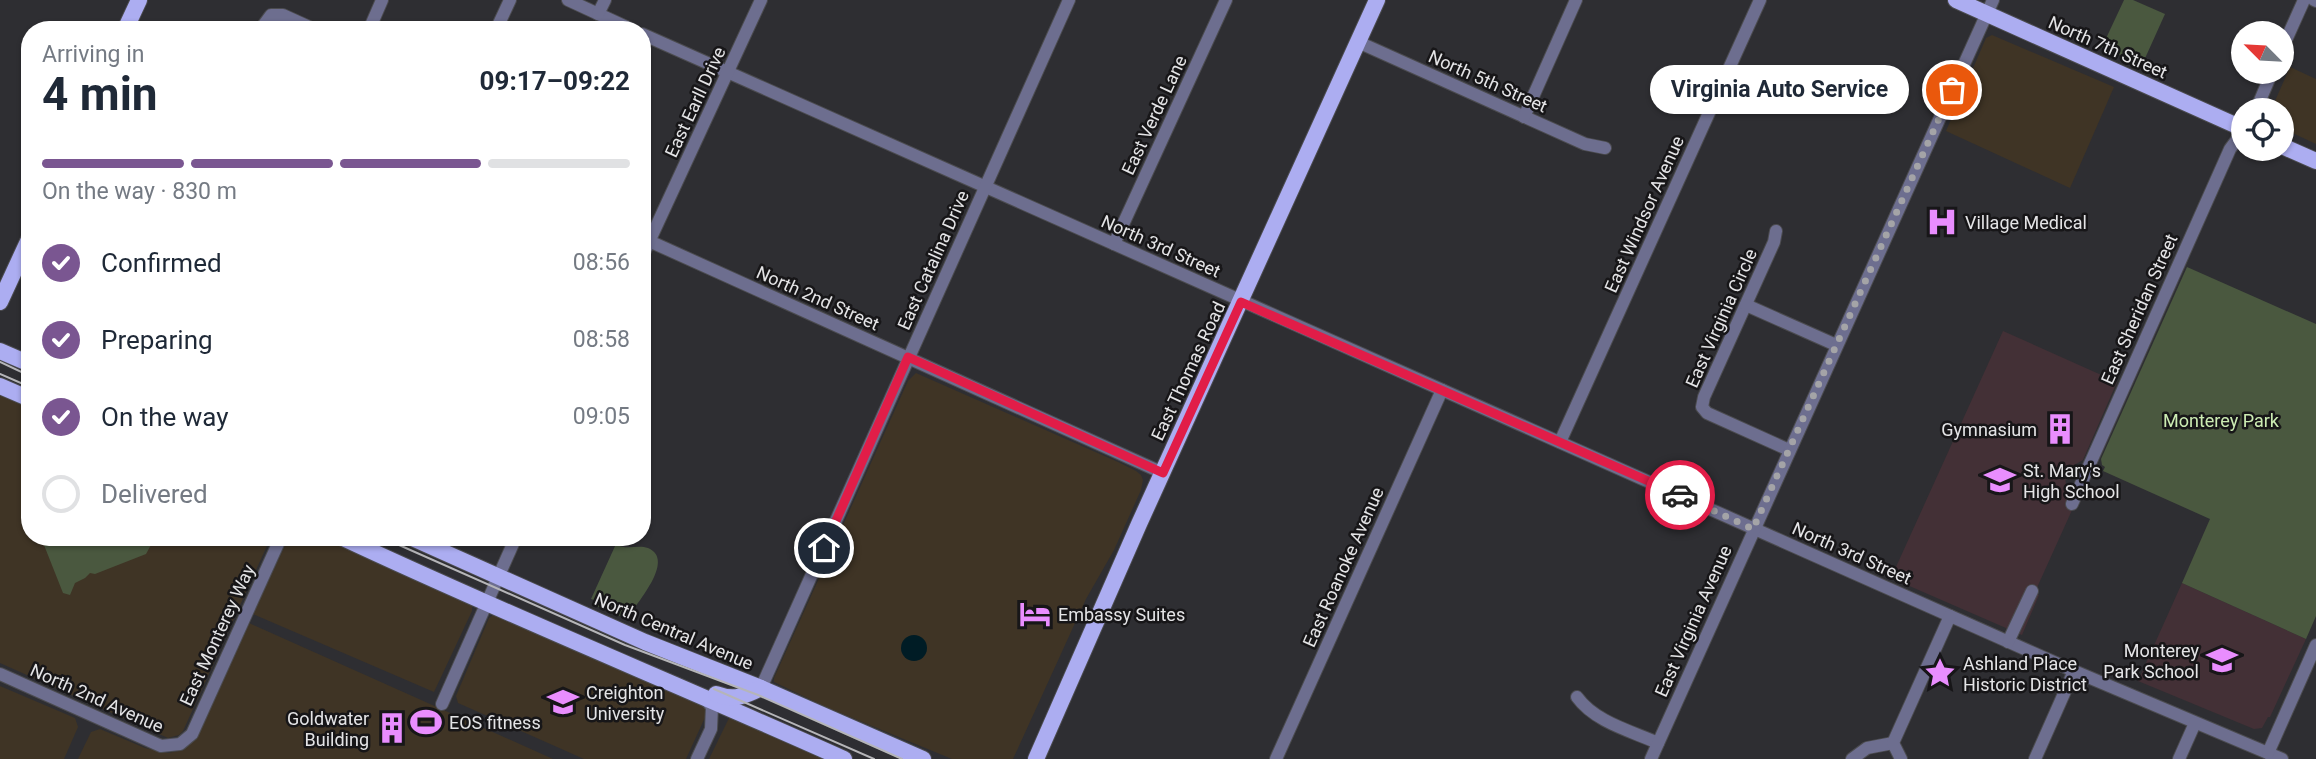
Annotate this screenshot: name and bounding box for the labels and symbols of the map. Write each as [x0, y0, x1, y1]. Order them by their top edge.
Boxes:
street label: North 7th Street [2045, 11, 2171, 83]
north arrow [2231, 21, 2294, 84]
street label: East Earll Drive [660, 43, 730, 161]
street label: North 5th Street [1425, 45, 1551, 117]
street label: East Verde Lane [1117, 52, 1191, 178]
pin [1922, 60, 1982, 120]
callout: Virginia Auto Service [1651, 66, 1910, 114]
street label: East Windsor Avenue [1600, 132, 1688, 296]
street label: East Catalina Drive [893, 187, 973, 333]
hospital icon: Village Medical [1925, 205, 1959, 239]
street label: North 3rd Street [1098, 210, 1224, 282]
place label: Village Medical [1965, 212, 2087, 233]
street label: East Sheridan Street [2096, 231, 2182, 387]
street label: East Virginia Circle [1681, 245, 1761, 391]
street label: North 2nd Street [753, 262, 883, 334]
street label: East Thomas Road [1147, 298, 1229, 444]
park label: Monterey Park [2163, 410, 2280, 431]
building icon: Gymnasium [2043, 412, 2077, 446]
place label: Gymnasium [1941, 419, 2037, 440]
courier [1645, 460, 1715, 530]
place label: St. Mary's High School [2023, 460, 2120, 502]
school or university icon: St. Mary's High School [1983, 463, 2017, 497]
street label: East Roanoke Avenue [1298, 484, 1388, 650]
street label: North 3rd Street [1789, 517, 1915, 589]
pin [794, 518, 854, 578]
street label: East Virginia Avenue [1650, 542, 1736, 700]
street label: East Monterey Way [175, 561, 259, 709]
street label: North Central Avenue [592, 588, 756, 674]
hotel icon: Embassy Suites [1018, 597, 1052, 631]
place label: Embassy Suites [1058, 604, 1185, 625]
place label: Monterey Park School [2103, 640, 2199, 682]
school or university icon: Monterey Park School [2205, 643, 2239, 677]
place label: Ashland Place Historic District [1963, 653, 2087, 695]
place icon: Ashland Place Historic District [1923, 656, 1957, 690]
street label: North 2nd Avenue [27, 659, 167, 737]
place label: Creighton University [586, 682, 665, 724]
school or university icon: Creighton University [546, 685, 580, 719]
sports icon: EOS fitness [409, 705, 443, 739]
place label: Goldwater Building [287, 708, 369, 750]
building icon: Goldwater Building [375, 711, 409, 745]
place label: EOS fitness [449, 712, 541, 733]

